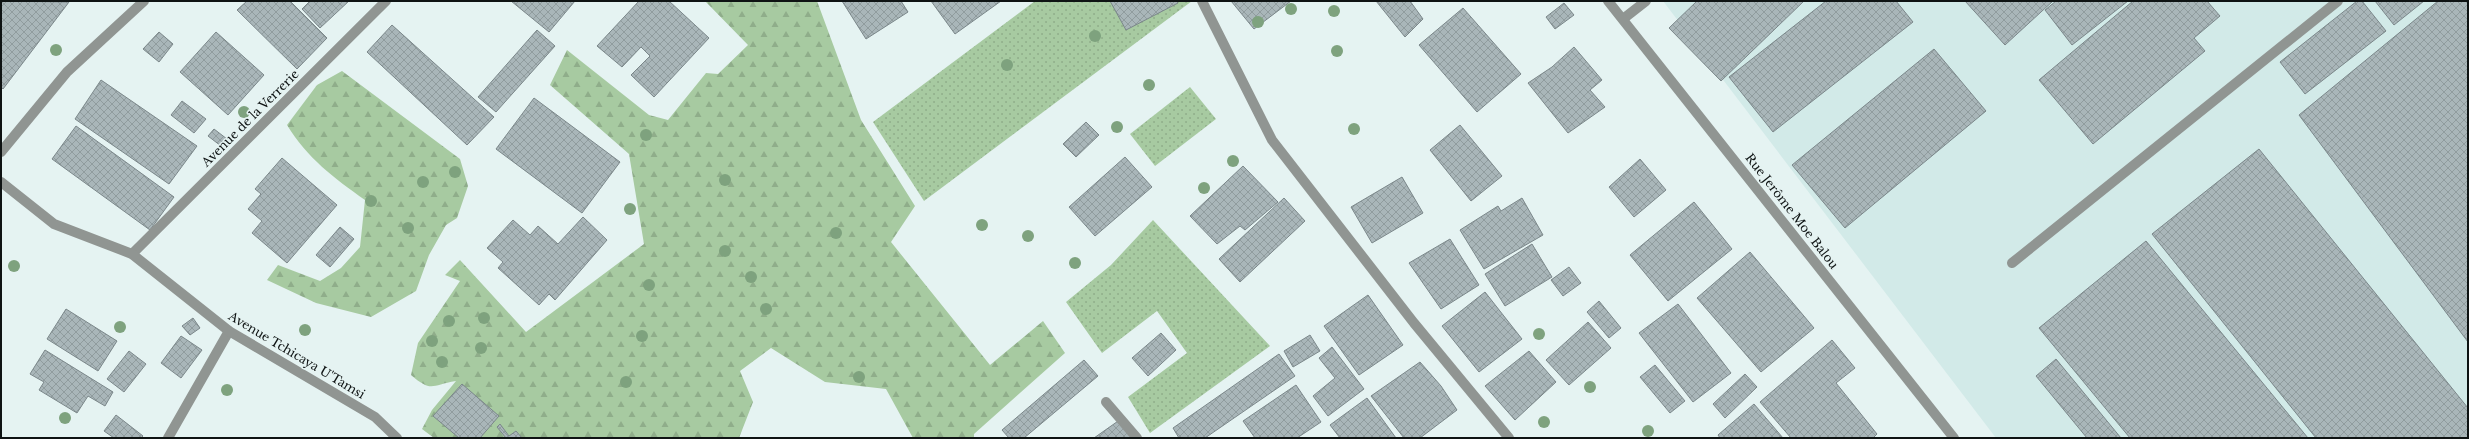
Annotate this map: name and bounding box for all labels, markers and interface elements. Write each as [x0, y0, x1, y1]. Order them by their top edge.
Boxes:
street label: Avenue de la Verrerie [198, 66, 302, 170]
street label: Rue Jerôme Moe Balou [1742, 150, 1842, 272]
street label: Avenue Tchicaya U'Tamsi [225, 308, 368, 402]

